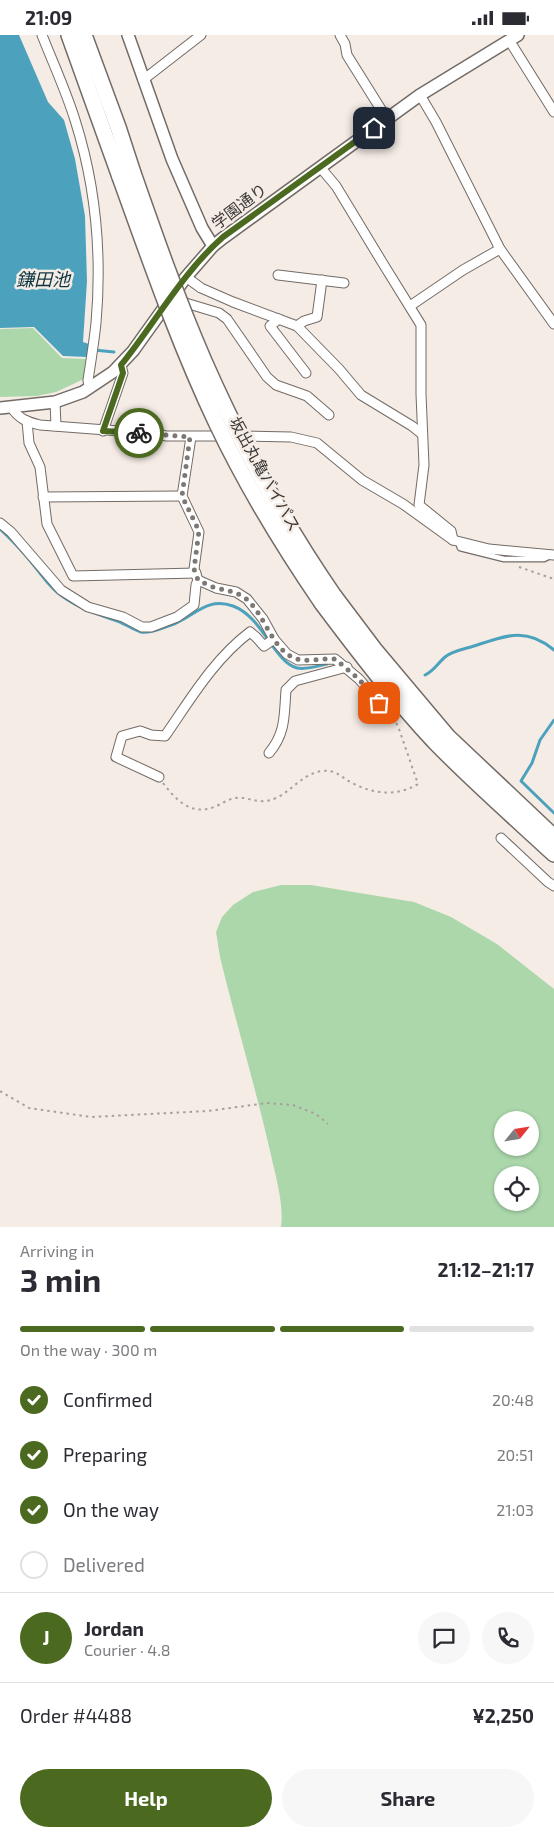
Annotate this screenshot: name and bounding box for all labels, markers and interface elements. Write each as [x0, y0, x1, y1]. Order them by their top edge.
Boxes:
text: 21:09 [25, 6, 72, 29]
pin [353, 107, 395, 149]
icon: home [360, 114, 388, 142]
street label: 学園通り [207, 179, 270, 232]
water label: 鎌田池 [16, 268, 72, 290]
courier [114, 408, 164, 458]
street label: 坂出丸亀バイパス [226, 413, 305, 534]
icon: bike [125, 419, 153, 447]
pin [358, 682, 400, 724]
icon: bag [365, 689, 393, 717]
north arrow [494, 1111, 539, 1156]
map controls [494, 1111, 539, 1211]
button: locate [494, 1166, 539, 1211]
text: Arriving in [20, 1241, 94, 1260]
text: 21:12–21:17 [438, 1258, 534, 1281]
text: 3 min [20, 1260, 101, 1298]
text: On the way · 300 m [20, 1340, 157, 1359]
icon: check [20, 1386, 48, 1414]
text: Confirmed [63, 1388, 153, 1411]
text: 20:48 [492, 1390, 534, 1409]
icon: check [20, 1441, 48, 1469]
text: Preparing [63, 1443, 147, 1466]
text: 20:51 [497, 1445, 534, 1464]
icon: check [20, 1496, 48, 1524]
text: On the way [63, 1498, 159, 1521]
text: 21:03 [496, 1500, 534, 1519]
text: Delivered [63, 1553, 145, 1576]
button: chat [418, 1612, 470, 1664]
button: phone [482, 1612, 534, 1664]
text: Jordan [84, 1617, 144, 1640]
text: J [42, 1626, 50, 1649]
text: Courier · 4.8 [84, 1640, 171, 1659]
text: Order #4488 [20, 1704, 132, 1727]
text: ¥2,250 [472, 1704, 534, 1727]
button: Help [20, 1769, 272, 1827]
button: Share [282, 1769, 534, 1827]

